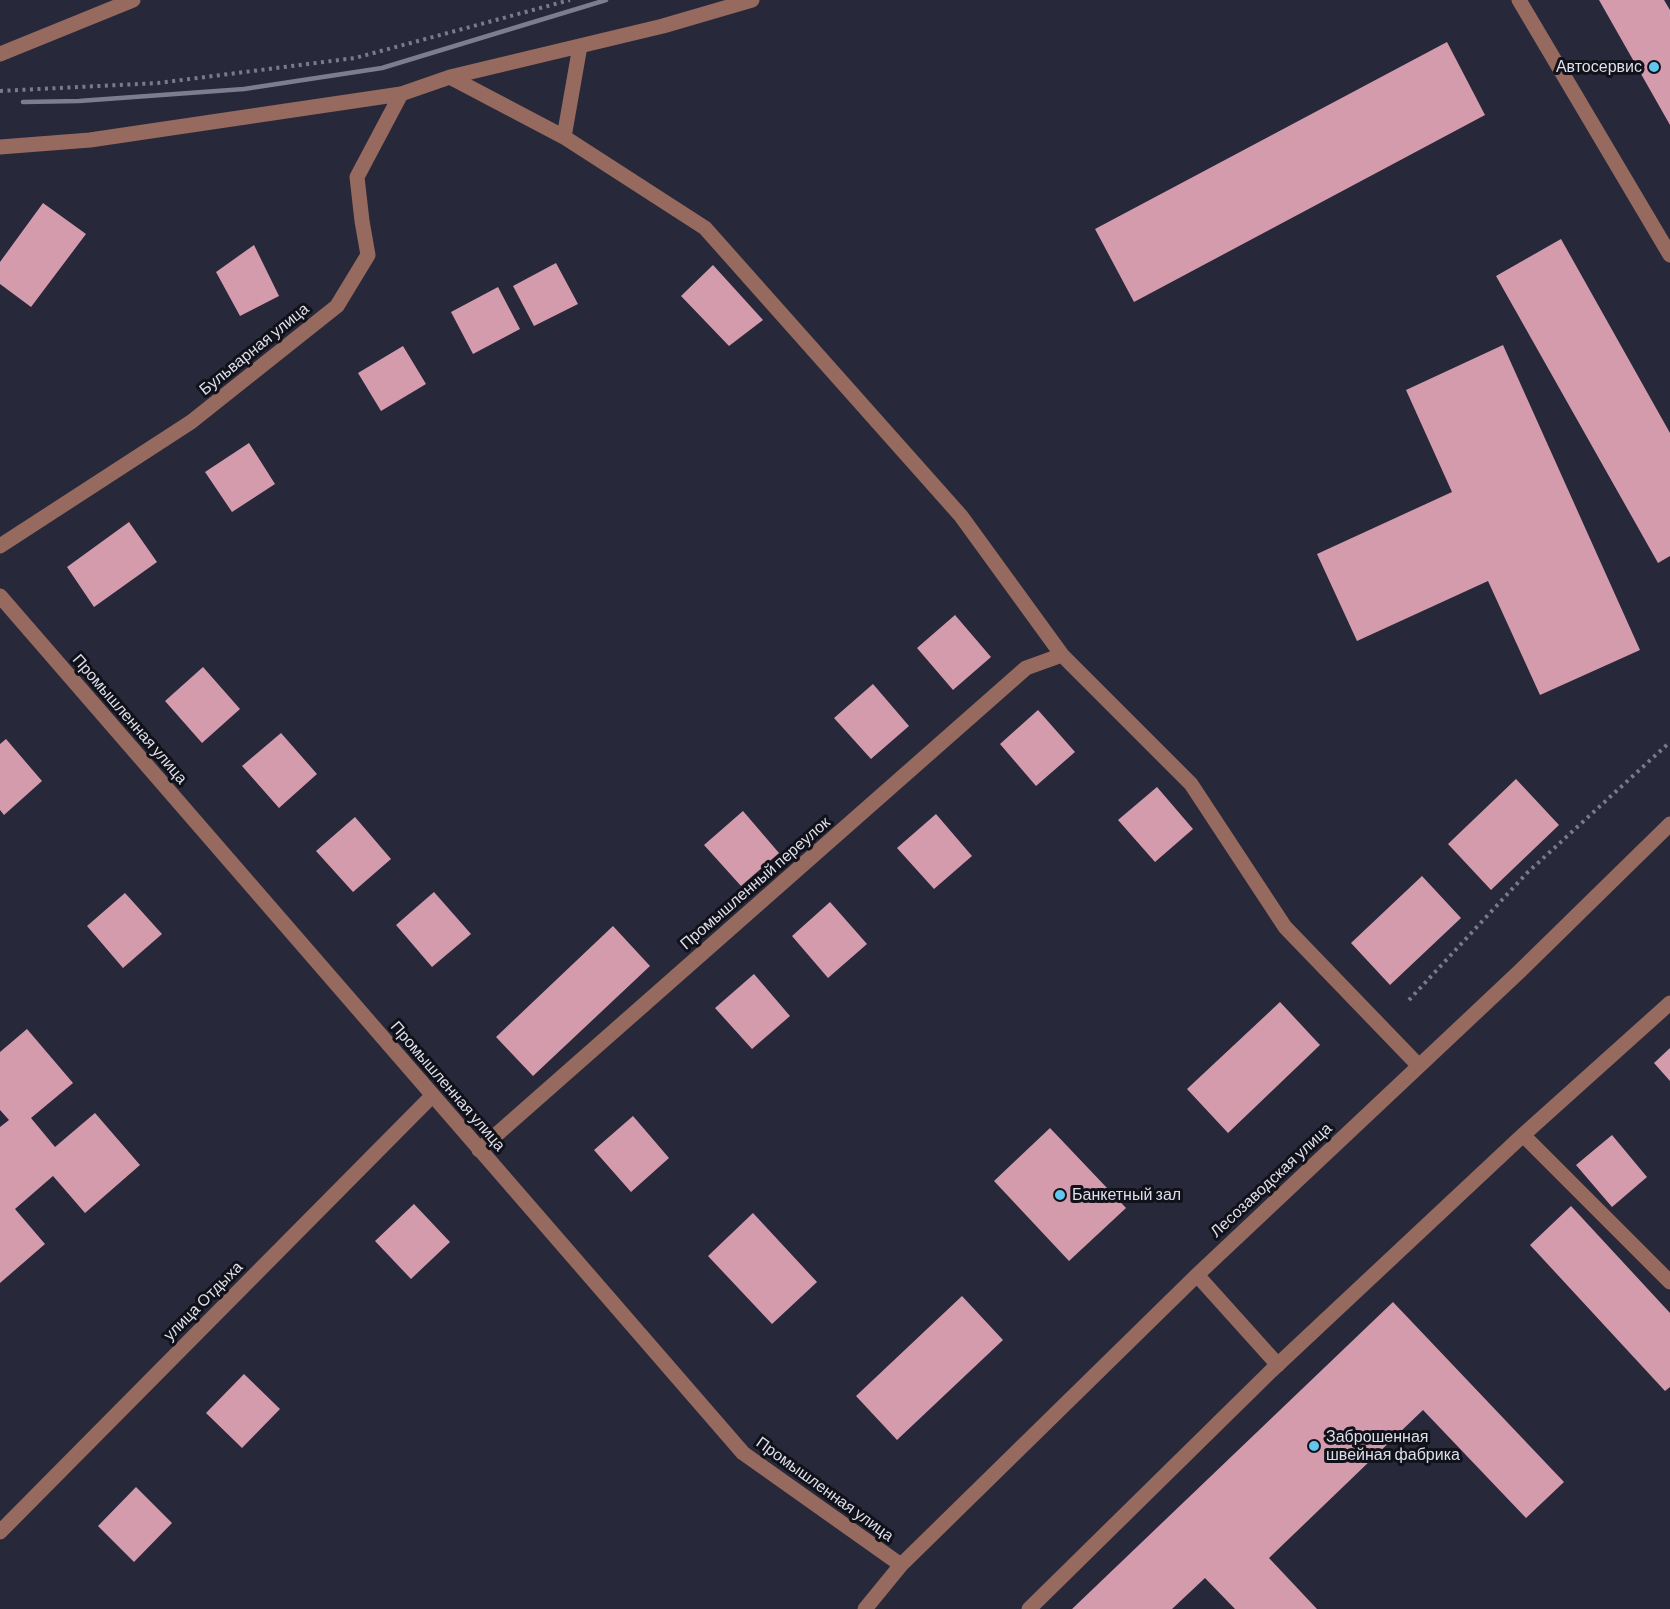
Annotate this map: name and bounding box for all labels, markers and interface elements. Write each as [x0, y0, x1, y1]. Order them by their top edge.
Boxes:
place label: Автосервис [1556, 57, 1642, 77]
marker: Автосервис [1647, 60, 1661, 74]
street label: Бульварная улица [195, 299, 313, 399]
street label: Промышленная улица [69, 650, 191, 788]
street label: Промышленный переулок [676, 813, 834, 953]
street label: Промышленная улица [387, 1017, 509, 1155]
street label: Лесозаводская улица [1206, 1119, 1336, 1241]
place label: Банкетный зал [1072, 1185, 1181, 1205]
marker: Банкетный зал [1053, 1188, 1067, 1202]
street label: улица Отдыха [159, 1257, 247, 1345]
place label: Заброшенная швейная фабрика [1326, 1427, 1460, 1465]
street label: Промышленная улица [752, 1433, 898, 1545]
marker: Заброшенная швейная фабрика [1307, 1439, 1321, 1453]

